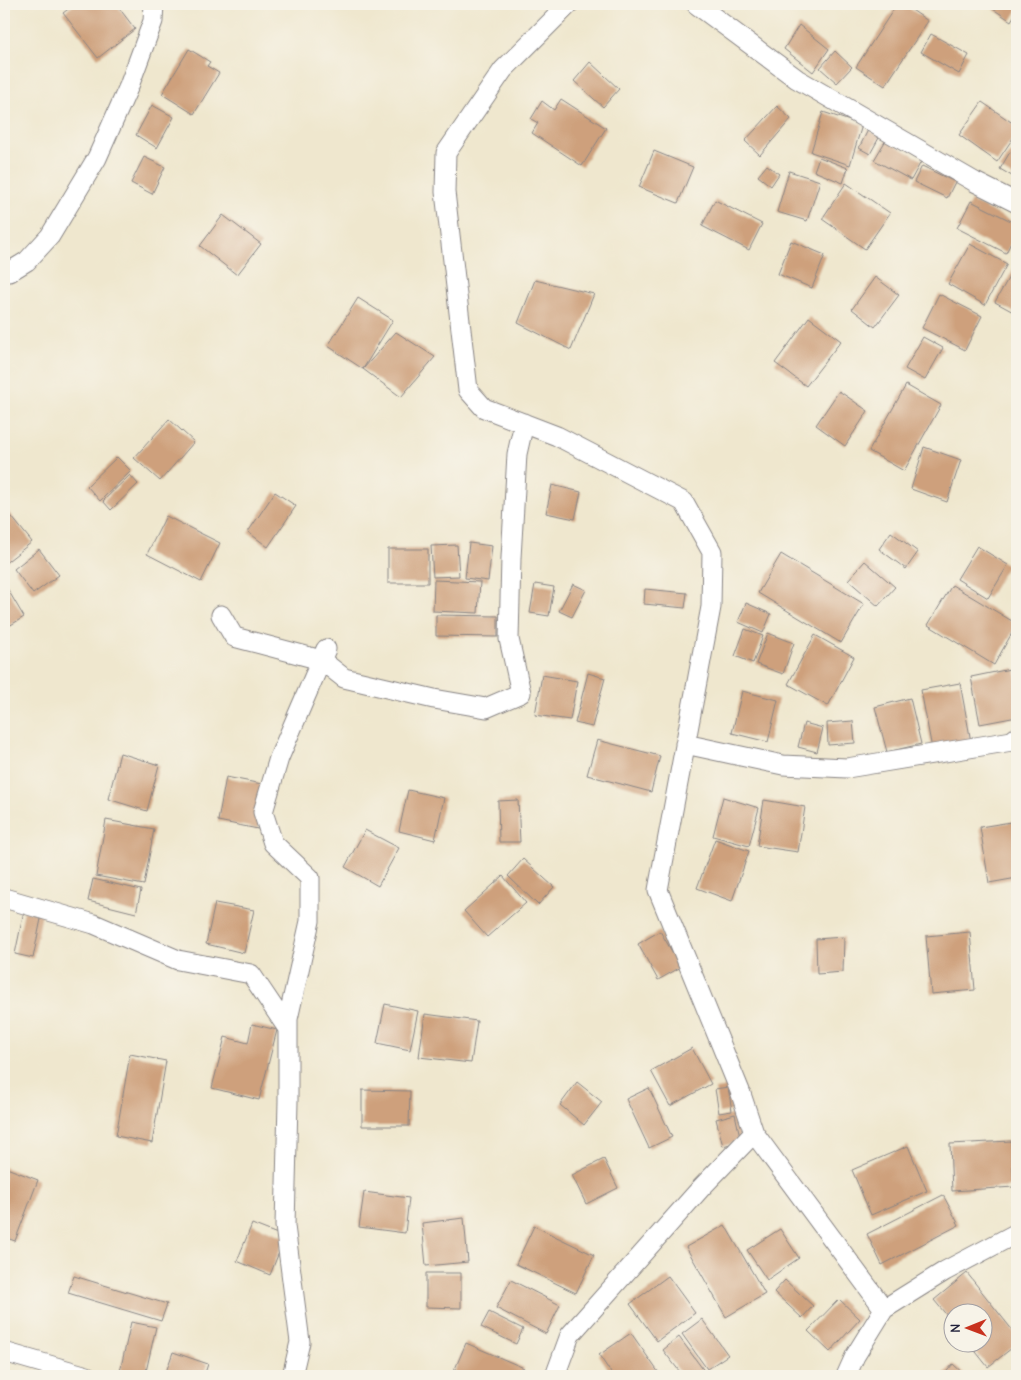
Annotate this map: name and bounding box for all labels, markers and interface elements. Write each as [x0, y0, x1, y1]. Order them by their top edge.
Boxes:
north arrow [944, 1302, 994, 1352]
text: N [947, 1324, 964, 1333]

